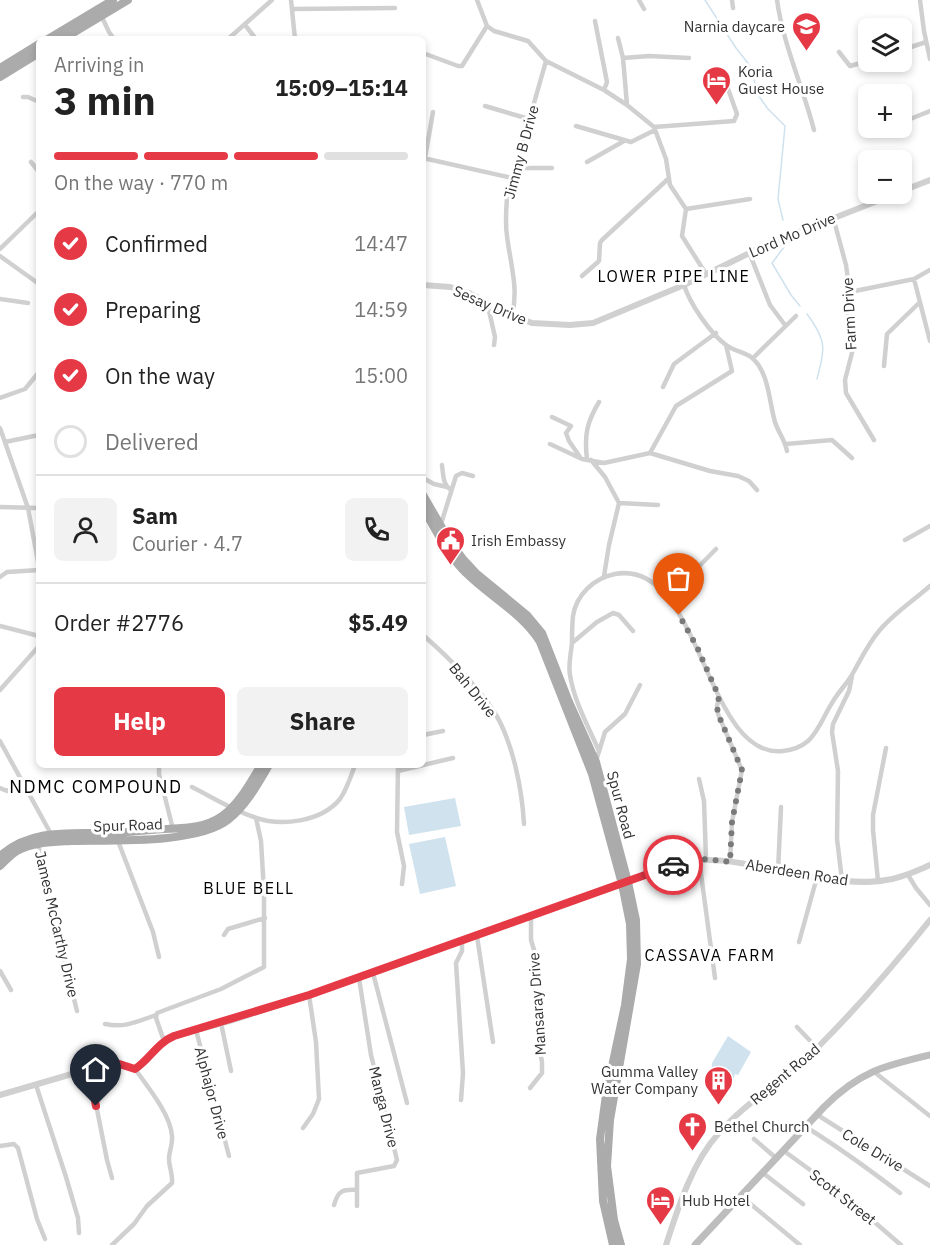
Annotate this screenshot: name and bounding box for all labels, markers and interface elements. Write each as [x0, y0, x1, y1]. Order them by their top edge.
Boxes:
school or university icon: Narnia daycare [790, 10, 822, 52]
place label: Narnia daycare [684, 17, 785, 36]
map controls [858, 18, 912, 204]
button: layers [858, 18, 912, 72]
text: Arriving in [54, 51, 144, 78]
place label: Koria Guest House [738, 62, 824, 98]
hotel icon: Koria Guest House [701, 64, 733, 106]
text: 15:09–15:14 [275, 73, 408, 102]
text: 3 min [54, 75, 156, 126]
button: + [858, 84, 912, 138]
street label: Jimmy B Drive [499, 103, 543, 201]
button: − [858, 150, 912, 204]
text: On the way · 770 m [54, 169, 228, 196]
street label: Lord Mo Drive [746, 208, 838, 262]
icon: check [54, 227, 87, 260]
text: Confirmed [105, 229, 208, 258]
text: 14:47 [354, 230, 408, 257]
district label: LOWER PIPE LINE [598, 266, 750, 286]
street label: Farm Drive [838, 277, 860, 351]
street label: Sesay Drive [450, 281, 530, 329]
icon: check [54, 293, 87, 326]
text: Preparing [105, 295, 200, 324]
text: 14:59 [354, 296, 408, 323]
icon: check [54, 359, 87, 392]
text: On the way [105, 361, 215, 390]
text: 15:00 [354, 362, 408, 389]
text: Delivered [105, 427, 199, 456]
button: person [54, 498, 117, 561]
button: phone [345, 498, 408, 561]
text: Sam [132, 501, 178, 530]
public building icon: Irish Embassy [434, 524, 466, 566]
text: Courier · 4.7 [132, 530, 243, 557]
place label: Irish Embassy [471, 531, 566, 550]
pin [653, 553, 704, 615]
icon: bag [662, 562, 695, 595]
text: Order #2776 [54, 608, 184, 637]
text: $5.49 [348, 608, 408, 637]
street label: Bah Drive [445, 659, 501, 721]
button: Help [54, 687, 225, 756]
button: Share [237, 687, 408, 756]
street label: Spur Road [603, 769, 639, 841]
district label: NDMC COMPOUND [9, 775, 183, 798]
street label: Spur Road [93, 814, 163, 836]
courier [643, 835, 703, 895]
street label: James McCarthy Drive [31, 849, 83, 999]
icon: car [657, 849, 690, 882]
street label: Aberdeen Road [744, 855, 850, 889]
district label: BLUE BELL [203, 878, 295, 898]
district label: CASSAVA FARM [644, 945, 776, 965]
street label: Mansaray Drive [524, 952, 550, 1056]
street label: Regent Road [746, 1039, 824, 1109]
pin [70, 1044, 121, 1106]
street label: Alphajor Drive [191, 1045, 233, 1141]
icon: home [79, 1053, 112, 1086]
place label: Gumma Valley Water Company [591, 1062, 699, 1098]
street label: Manga Drive [365, 1064, 403, 1150]
building icon: Gumma Valley Water Company [703, 1064, 735, 1106]
church icon: Bethel Church [677, 1110, 709, 1152]
place label: Bethel Church [714, 1117, 810, 1136]
street label: Cole Drive [839, 1124, 907, 1176]
street label: Scott Street [806, 1165, 880, 1229]
hotel icon: Hub Hotel [645, 1184, 677, 1226]
place label: Hub Hotel [682, 1191, 750, 1210]

